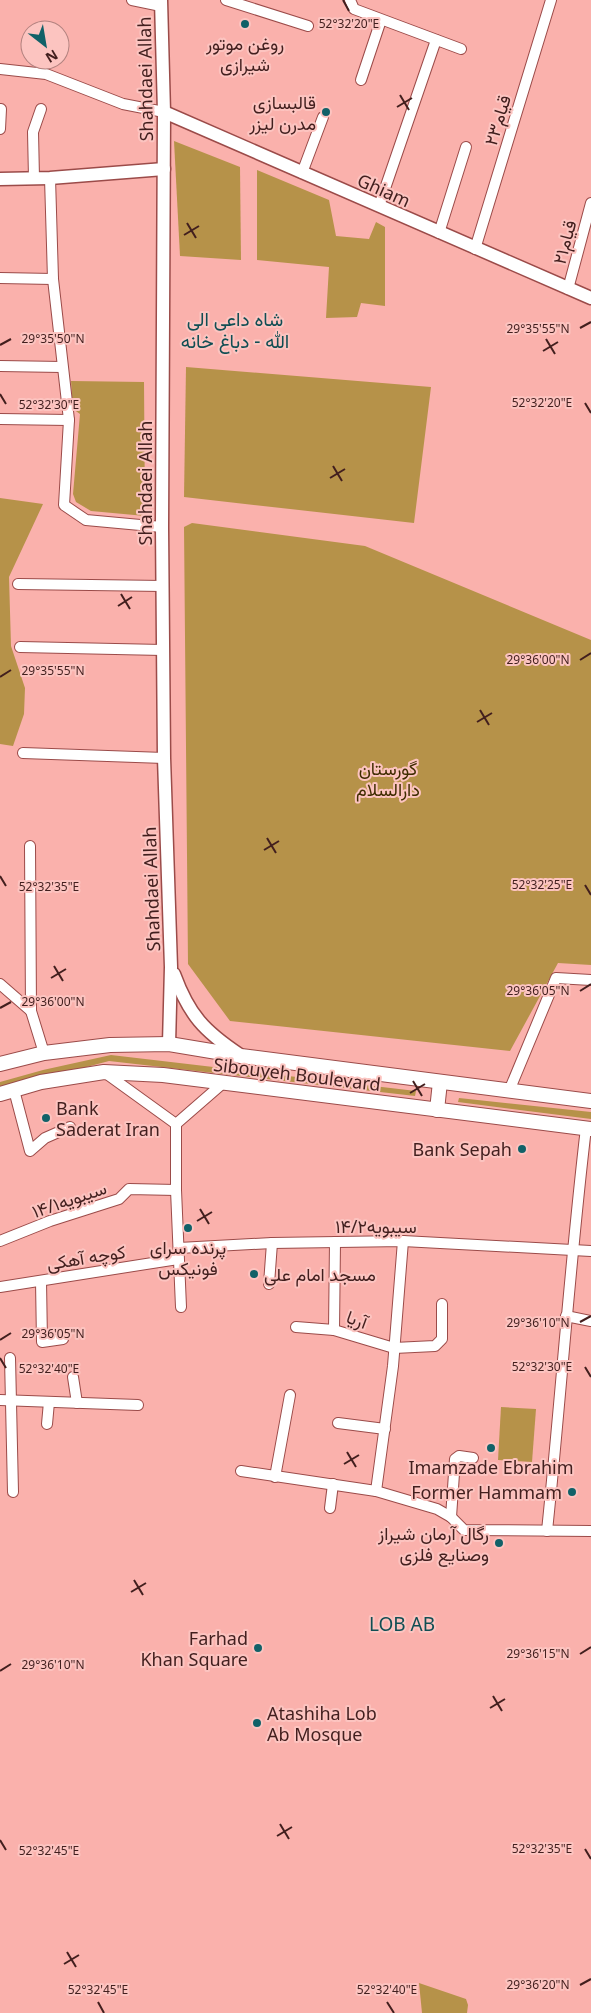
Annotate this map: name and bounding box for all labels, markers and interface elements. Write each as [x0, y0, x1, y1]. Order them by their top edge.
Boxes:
text: 52°32'20"E [319, 15, 379, 32]
street label: Shahdaei Allah [132, 16, 158, 142]
marker: روغن موتور شیرازی [239, 18, 251, 30]
north arrow [20, 20, 70, 70]
place label: روغن موتور شیرازی [205, 31, 284, 76]
text: N [42, 45, 62, 68]
place label: قالبسازی مدرن لیزر [248, 90, 316, 135]
street label: قیام۲۳ [478, 92, 517, 148]
marker: قالبسازی مدرن لیزر [320, 106, 332, 118]
street label: Ghiam [354, 168, 414, 212]
street label: قیام۲۱ [547, 217, 582, 267]
district label: شاه داعی الی الله - دباغ خانه [181, 306, 289, 354]
text: 29°35'55"N [506, 320, 570, 337]
text: 29°35'50"N [21, 330, 85, 347]
text: 52°32'20"E [512, 394, 572, 411]
text: 52°32'30"E [19, 396, 79, 413]
street label: Shahdaei Allah [133, 421, 157, 545]
text: 29°36'00"N [506, 651, 570, 668]
text: 29°35'55"N [21, 662, 85, 679]
park label: گورستان دارالسلام [356, 756, 420, 802]
street label: Shahdaei Allah [137, 826, 165, 952]
text: 52°32'25"E [512, 876, 572, 893]
text: 52°32'35"E [19, 878, 79, 895]
text: 29°36'05"N [506, 982, 570, 999]
text: 29°36'00"N [21, 993, 85, 1010]
street label: Sibouyeh Boulevard [212, 1052, 382, 1096]
place label: Bank Saderat Iran [56, 1096, 160, 1141]
marker: Bank Saderat Iran [40, 1112, 52, 1124]
place label: Bank Sepah [412, 1137, 512, 1161]
marker: Bank Sepah [516, 1143, 528, 1155]
street label: سیبویه۱۴/۱ [29, 1175, 109, 1223]
street label: سیبویه۱۴/۲ [335, 1214, 417, 1238]
marker: پرنده سرای فونیکس [182, 1222, 194, 1234]
place label: پرنده سرای فونیکس [150, 1235, 226, 1280]
street label: کوچه آهکی [45, 1239, 127, 1276]
place label: مسجد امام علی [264, 1262, 376, 1287]
marker: مسجد امام علی [248, 1268, 260, 1280]
street label: آریا [343, 1304, 373, 1334]
text: 29°36'10"N [506, 1314, 570, 1331]
text: 29°36'05"N [21, 1325, 85, 1342]
text: 52°32'30"E [512, 1358, 572, 1375]
text: 52°32'40"E [19, 1360, 79, 1377]
marker: Imamzade Ebrahim [485, 1442, 497, 1454]
place label: Imamzade Ebrahim [408, 1455, 574, 1479]
place label: Former Hammam [411, 1480, 562, 1504]
marker: Former Hammam [566, 1486, 578, 1498]
place label: رگال آرمان شیراز وصنایع فلزی [377, 1521, 489, 1567]
marker: رگال آرمان شیراز وصنایع فلزی [493, 1537, 505, 1549]
district label: LOB AB [369, 1611, 435, 1637]
place label: Farhad Khan Square [140, 1626, 248, 1671]
marker: Farhad Khan Square [252, 1642, 264, 1654]
text: 29°36'15"N [506, 1645, 570, 1662]
text: 29°36'10"N [21, 1656, 85, 1673]
place label: Atashiha Lob Ab Mosque [267, 1701, 377, 1746]
marker: Atashiha Lob Ab Mosque [251, 1717, 263, 1729]
text: 52°32'35"E [512, 1840, 572, 1857]
text: 52°32'45"E [19, 1842, 79, 1859]
text: 29°36'20"N [506, 1976, 570, 1993]
text: 52°32'45"E [68, 1981, 128, 1998]
text: 52°32'40"E [357, 1981, 417, 1998]

